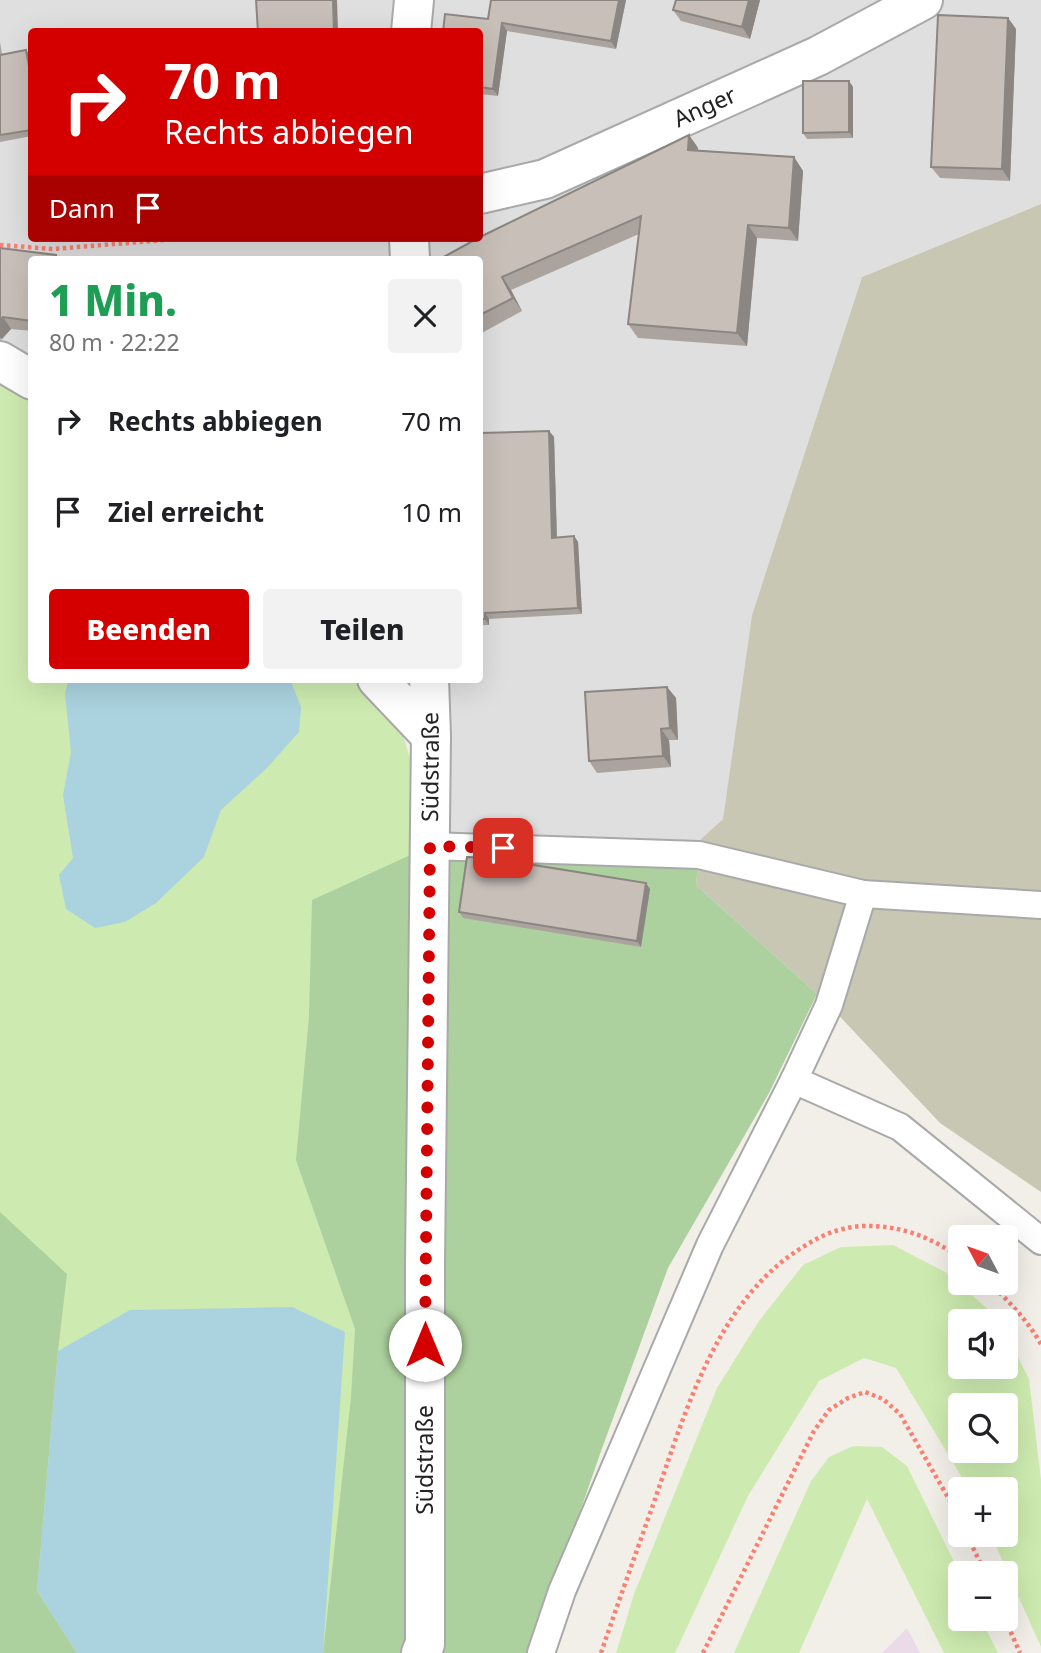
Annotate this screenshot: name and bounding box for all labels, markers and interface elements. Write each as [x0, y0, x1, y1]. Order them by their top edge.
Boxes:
text: 70 m [164, 47, 281, 113]
icon: right [49, 56, 140, 147]
street label: Anger [668, 78, 741, 134]
text: Rechts abbiegen [164, 110, 413, 153]
icon: arrive [129, 189, 167, 227]
text: Dann [49, 190, 115, 226]
text: 1 Min. [49, 271, 177, 328]
button: close [388, 279, 462, 353]
text: 80 m · 22:22 [49, 326, 180, 358]
icon: right [49, 402, 87, 440]
text: Rechts abbiegen [108, 403, 323, 439]
text: 70 m [401, 403, 462, 439]
icon: arrive [49, 493, 87, 531]
text: Ziel erreicht [108, 494, 264, 530]
text: 10 m [401, 494, 462, 530]
button: Beenden [49, 589, 249, 669]
button: Teilen [263, 589, 462, 669]
street label: Südstraße [413, 711, 446, 822]
pin [473, 818, 533, 878]
icon: arrive [484, 829, 522, 867]
north arrow [948, 1225, 1018, 1295]
map controls [948, 1225, 1018, 1631]
position arrow [388, 1308, 462, 1382]
button: sound [948, 1309, 1018, 1379]
button: search [948, 1393, 1018, 1463]
street label: Südstraße [408, 1405, 440, 1515]
button: + [948, 1477, 1018, 1547]
button: − [948, 1561, 1018, 1631]

